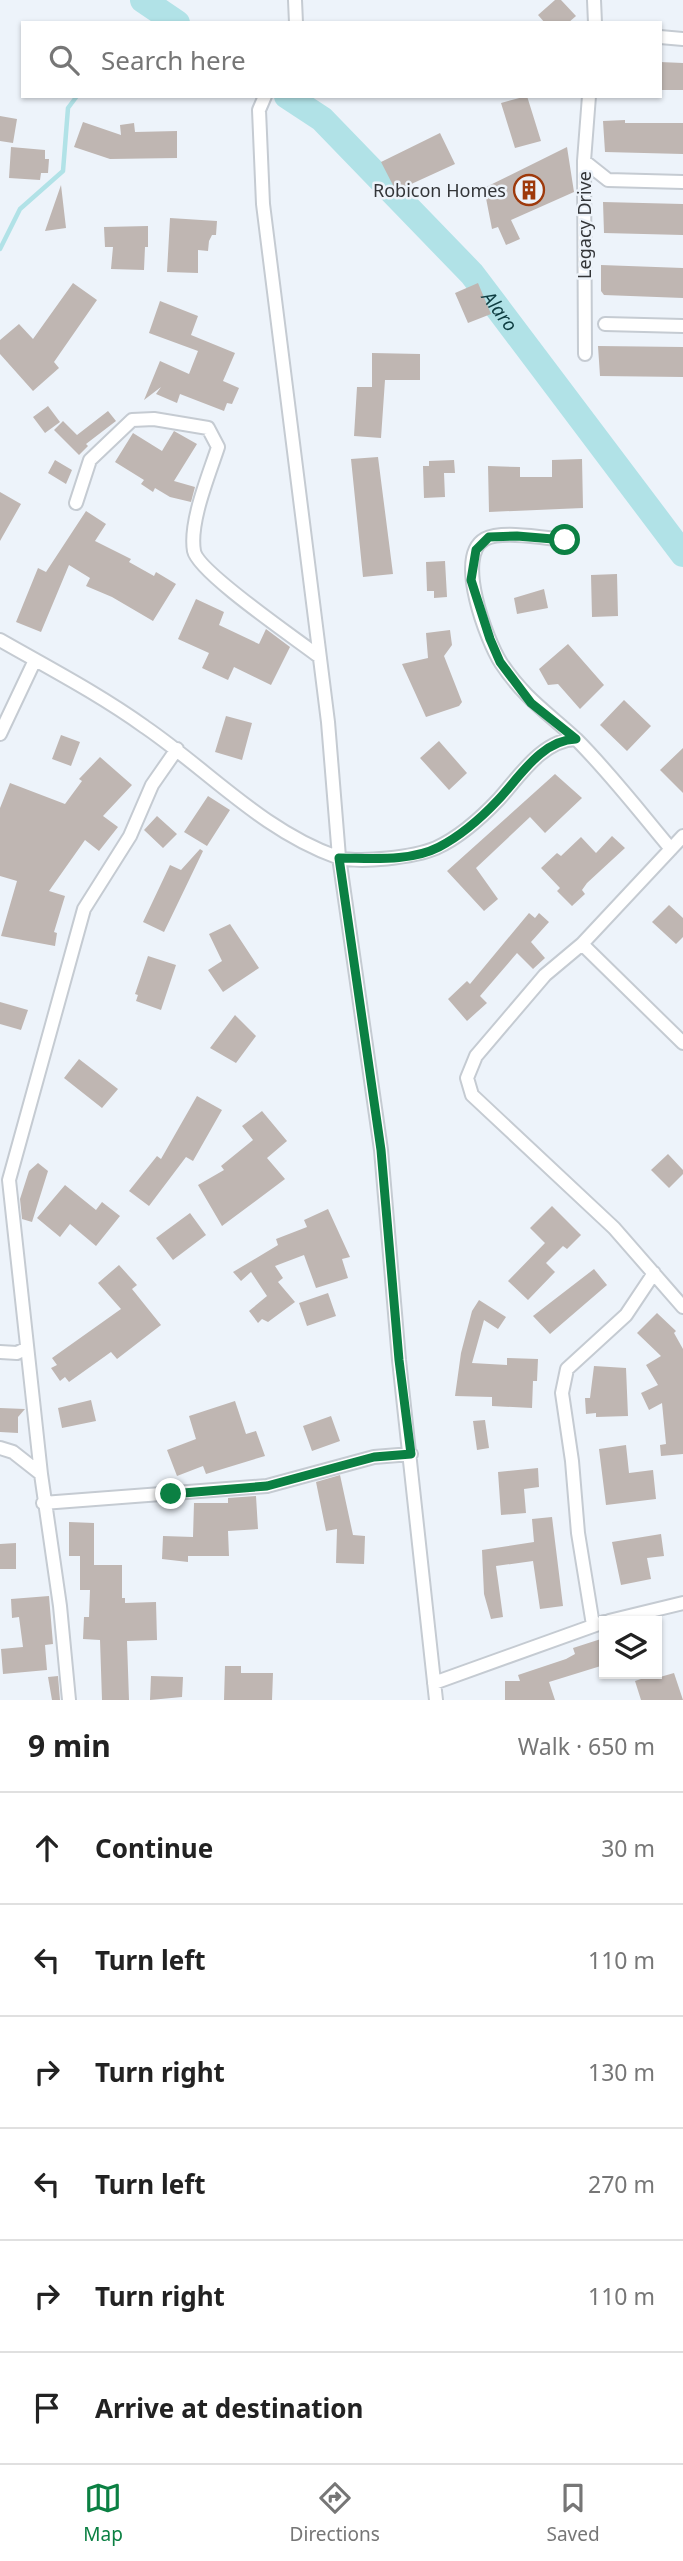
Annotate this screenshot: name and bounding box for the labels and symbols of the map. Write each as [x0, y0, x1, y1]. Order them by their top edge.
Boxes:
street label: Legacy Drive [572, 171, 596, 279]
building icon: Robicon Homes [512, 173, 546, 207]
place label: Robicon Homes [373, 178, 506, 202]
water label: Alaro [475, 284, 524, 337]
route start [549, 524, 580, 555]
route end [155, 1478, 186, 1509]

